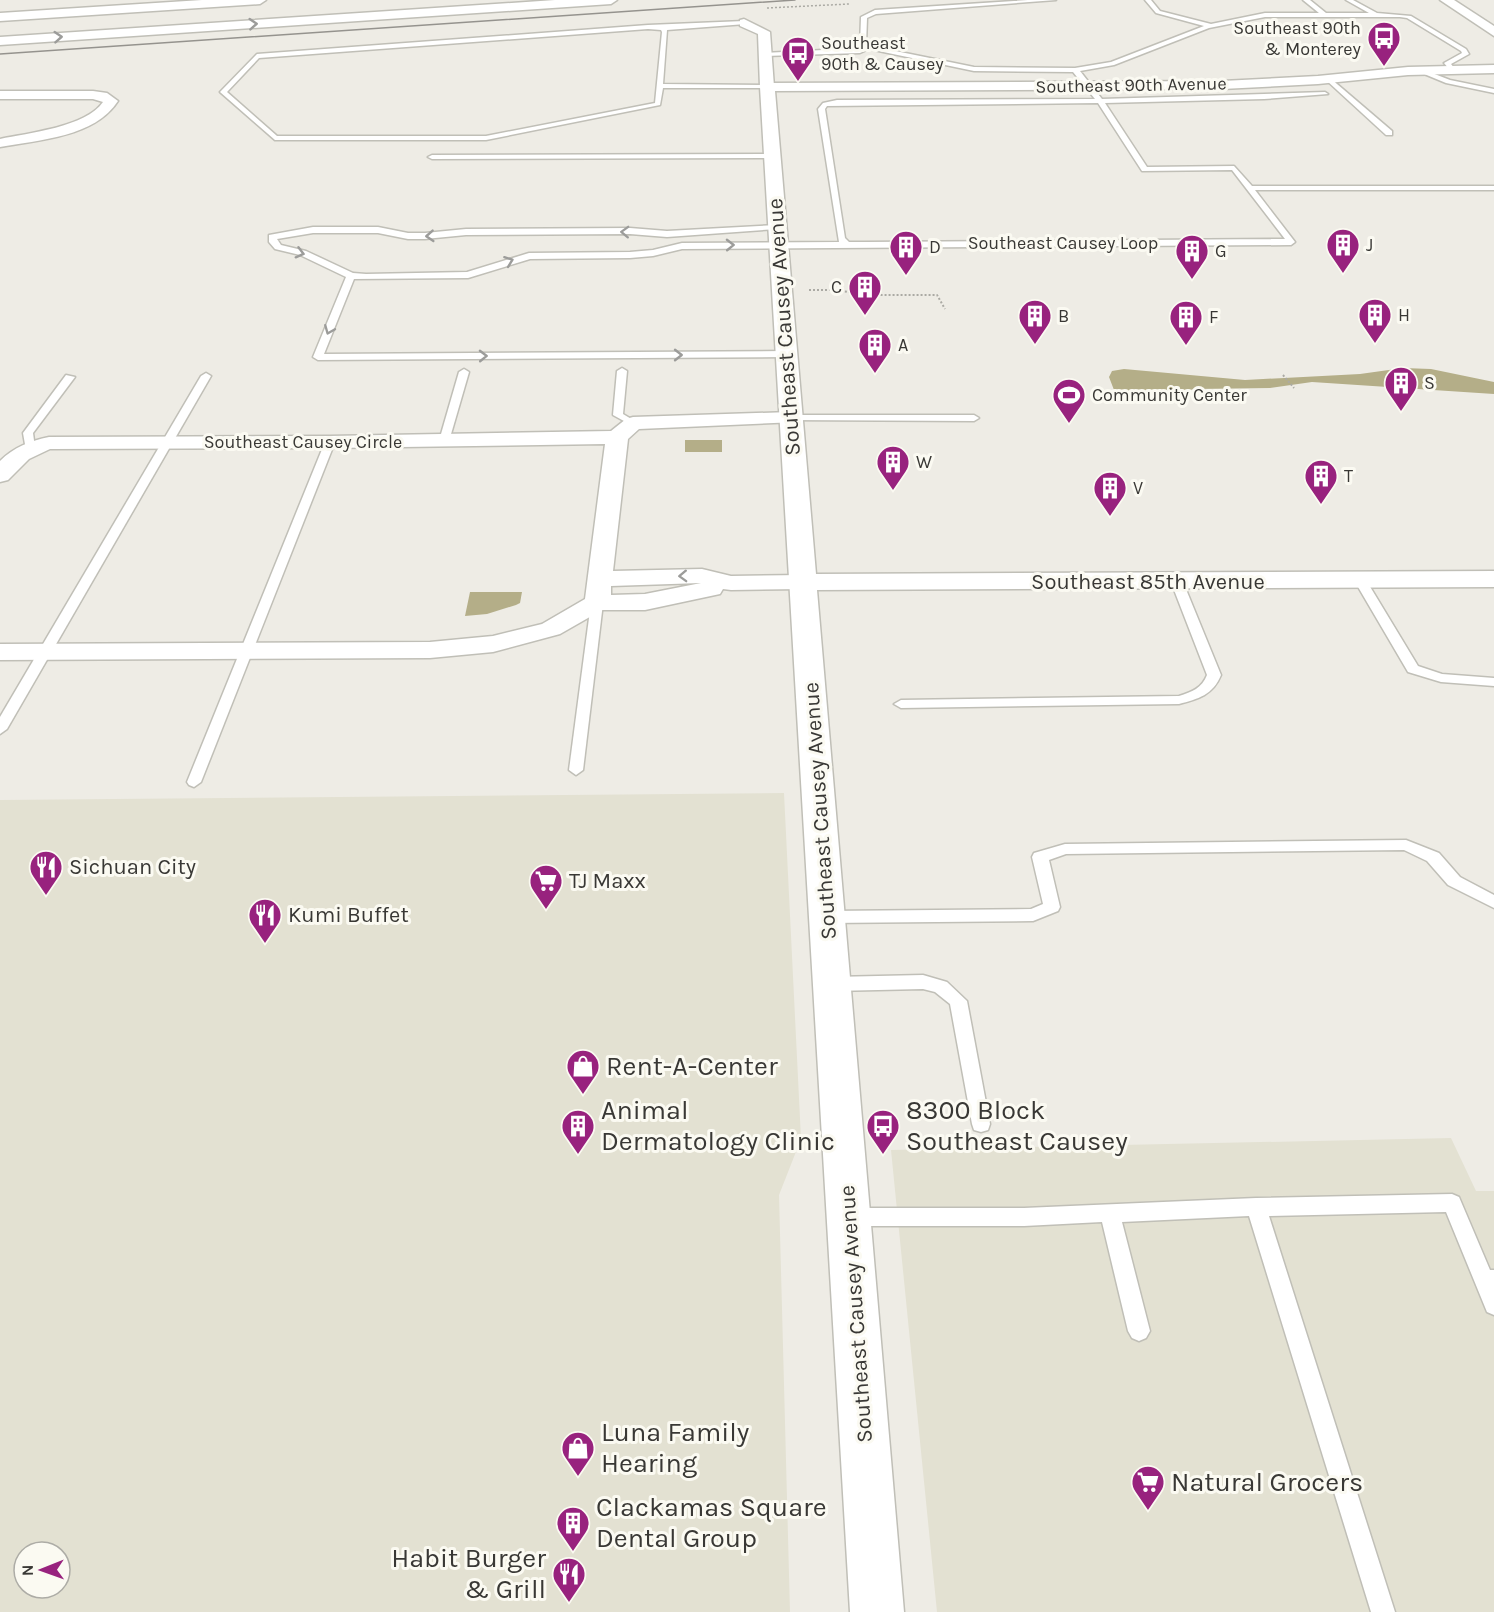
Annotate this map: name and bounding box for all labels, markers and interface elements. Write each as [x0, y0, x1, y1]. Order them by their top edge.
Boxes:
one-way arrow [248, 17, 257, 30]
place label: Southeast 90th & Monterey [1233, 17, 1362, 60]
bus stop icon: Southeast 90th & Monterey [1366, 20, 1402, 67]
one-way arrow [54, 31, 63, 44]
place label: Southeast 90th & Causey [821, 32, 944, 75]
bus stop icon: Southeast 90th & Causey [780, 35, 816, 82]
street label: Southeast 90th Avenue [1035, 72, 1227, 98]
street label: Southeast Causey Avenue [762, 197, 806, 457]
one-way arrow [621, 225, 630, 238]
building icon: J [1325, 227, 1361, 274]
one-way arrow [426, 229, 435, 242]
building icon: D [888, 229, 924, 276]
street label: Southeast Causey Loop [968, 232, 1158, 254]
building icon: G [1174, 233, 1210, 280]
place label: J [1366, 234, 1373, 256]
place label: D [929, 236, 941, 258]
one-way arrow [725, 239, 734, 251]
place label: G [1215, 240, 1227, 262]
one-way arrow [294, 246, 305, 258]
one-way arrow [503, 256, 513, 269]
building icon: C [847, 269, 883, 316]
place label: C [831, 276, 842, 298]
building icon: H [1357, 297, 1393, 344]
building icon: B [1017, 298, 1053, 345]
building icon: F [1168, 299, 1204, 346]
place label: H [1398, 304, 1410, 326]
place label: B [1058, 305, 1069, 327]
place label: F [1209, 306, 1218, 328]
one-way arrow [324, 324, 336, 335]
building icon: A [857, 327, 893, 374]
place label: A [898, 334, 908, 356]
one-way arrow [673, 349, 682, 361]
one-way arrow [478, 350, 487, 362]
building icon: S [1383, 365, 1419, 412]
place label: S [1424, 372, 1435, 394]
sports icon: Community Center [1051, 377, 1087, 424]
place label: Community Center [1092, 384, 1247, 406]
street label: Southeast Causey Circle [204, 431, 402, 453]
building icon: W [875, 444, 911, 491]
place label: W [916, 451, 932, 473]
building icon: T [1303, 458, 1339, 505]
place label: T [1344, 465, 1353, 487]
building icon: V [1092, 470, 1128, 517]
place label: V [1133, 477, 1143, 499]
street label: Southeast 85th Avenue [1031, 569, 1265, 595]
one-way arrow [678, 570, 687, 582]
street label: Southeast Causey Avenue [798, 681, 842, 941]
restaurant icon: Sichuan City [28, 849, 64, 896]
place label: Sichuan City [69, 854, 196, 880]
supermarket icon: TJ Maxx [528, 863, 564, 910]
place label: TJ Maxx [569, 868, 646, 894]
restaurant icon: Kumi Buffet [247, 897, 283, 944]
place label: Kumi Buffet [288, 902, 409, 928]
shop icon: Rent-A-Center [565, 1048, 601, 1095]
place label: Rent-A-Center [606, 1050, 778, 1082]
place label: Animal Dermatology Clinic [601, 1094, 835, 1157]
place label: 8300 Block Southeast Causey [906, 1094, 1128, 1157]
building icon: Animal Dermatology Clinic [560, 1108, 596, 1155]
bus stop icon: 8300 Block Southeast Causey [865, 1108, 901, 1155]
street label: Southeast Causey Avenue [834, 1184, 878, 1444]
place label: Luna Family Hearing [601, 1416, 750, 1479]
shop icon: Luna Family Hearing [560, 1430, 596, 1477]
supermarket icon: Natural Grocers [1130, 1464, 1166, 1511]
place label: Natural Grocers [1171, 1466, 1363, 1498]
place label: Clackamas Square Dental Group [596, 1491, 827, 1554]
building icon: Clackamas Square Dental Group [555, 1505, 591, 1552]
north arrow [12, 1540, 72, 1600]
place label: Habit Burger & Grill [391, 1542, 546, 1605]
restaurant icon: Habit Burger & Grill [551, 1556, 587, 1603]
text: N [18, 1564, 37, 1576]

